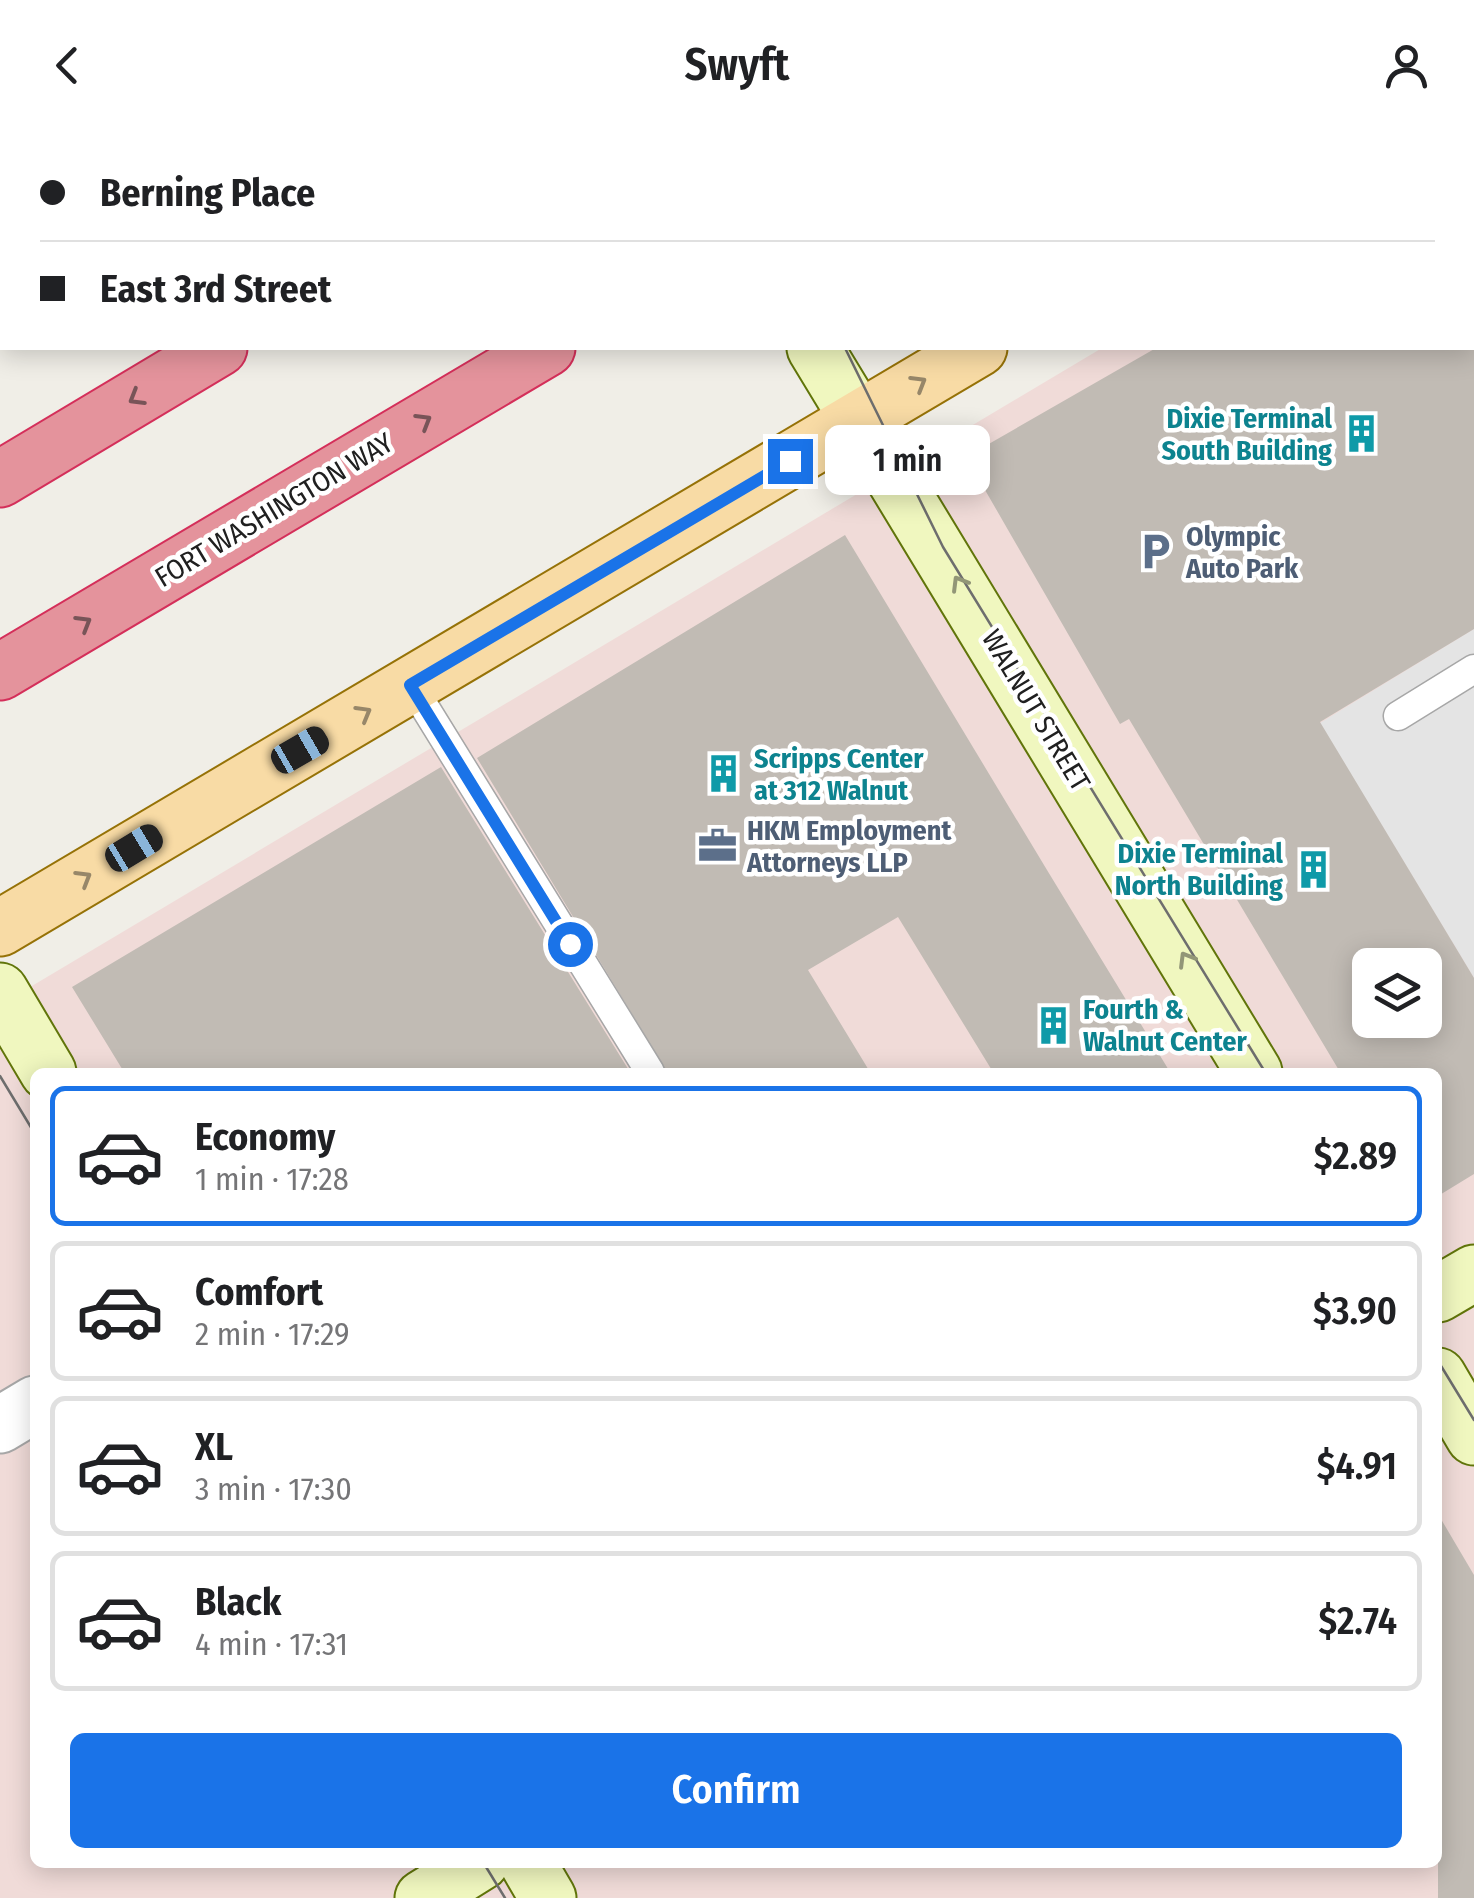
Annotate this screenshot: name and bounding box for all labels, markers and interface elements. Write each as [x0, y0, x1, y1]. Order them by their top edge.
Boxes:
icon: back [40, 38, 95, 93]
text: Swyft [685, 38, 790, 92]
icon: person [1379, 38, 1434, 93]
text: Berning Place [100, 170, 315, 216]
text: East 3rd Street [100, 266, 332, 312]
one-way arrow [908, 376, 926, 395]
one-way arrow [129, 386, 147, 405]
place label: Dixie Terminal South Building [1162, 402, 1332, 467]
building icon: Dixie Terminal South Building [1341, 413, 1383, 455]
one-way arrow [413, 414, 431, 433]
street label: FORT WASHINGTON WAY [149, 426, 399, 594]
callout: 1 min [825, 426, 990, 496]
route end [768, 439, 813, 484]
text: 1 min [873, 441, 942, 479]
place label: Olympic Auto Park [1185, 520, 1299, 585]
parking icon: Olympic Auto Park [1135, 531, 1177, 573]
one-way arrow [952, 575, 971, 593]
one-way arrow [73, 616, 91, 635]
street label: WALNUT STREET [975, 624, 1097, 796]
one-way arrow [353, 706, 371, 725]
car [267, 722, 333, 778]
place label: Scripps Center at 312 Walnut [754, 742, 924, 807]
building icon: Scripps Center at 312 Walnut [703, 753, 745, 795]
place label: HKM Employment Attorneys LLP [746, 814, 952, 879]
car [101, 820, 167, 876]
office icon: HKM Employment Attorneys LLP [696, 825, 738, 867]
place label: Dixie Terminal North Building [1115, 837, 1283, 902]
building icon: Dixie Terminal North Building [1292, 848, 1334, 890]
one-way arrow [73, 871, 91, 890]
route start [548, 922, 593, 967]
map controls [1352, 948, 1442, 1038]
button: layers [1352, 948, 1442, 1038]
one-way arrow [1179, 952, 1198, 970]
place label: Fourth & Walnut Center [1083, 993, 1247, 1058]
building icon: Fourth & Walnut Center [1032, 1004, 1074, 1046]
icon: car [75, 1111, 165, 1201]
text: Economy [195, 1114, 335, 1160]
text: $2.89 [1314, 1133, 1397, 1179]
text: 1 min · 17:28 [195, 1160, 349, 1198]
icon: car [75, 1266, 165, 1356]
text: Comfort [195, 1269, 323, 1315]
text: $3.90 [1313, 1288, 1397, 1334]
text: 2 min · 17:29 [195, 1315, 350, 1353]
icon: car [75, 1421, 165, 1511]
text: XL [195, 1424, 233, 1470]
text: $4.91 [1317, 1443, 1397, 1489]
text: 3 min · 17:30 [195, 1470, 352, 1508]
icon: car [75, 1576, 165, 1666]
text: Black [195, 1579, 281, 1625]
text: $2.74 [1319, 1598, 1397, 1644]
text: 4 min · 17:31 [195, 1625, 348, 1663]
button: Confirm [70, 1733, 1402, 1848]

